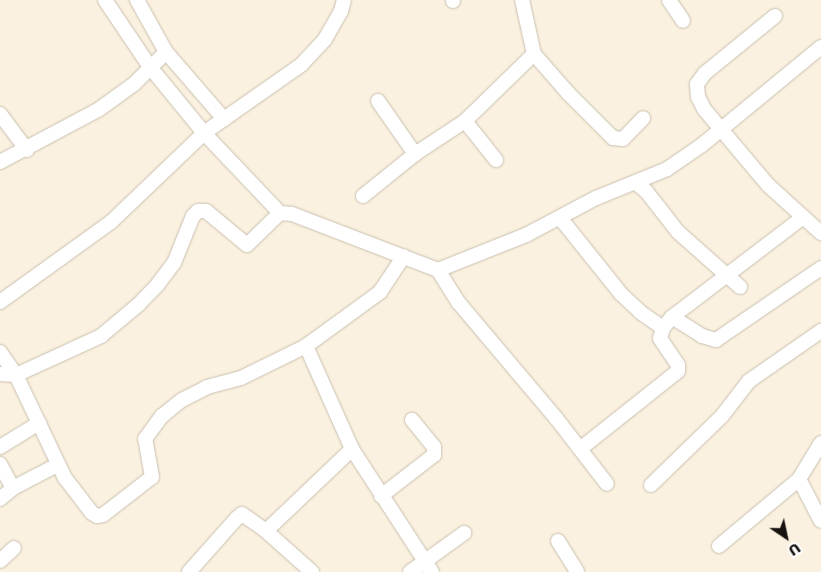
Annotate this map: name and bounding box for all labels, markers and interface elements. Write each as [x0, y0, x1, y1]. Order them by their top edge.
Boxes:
north arrow [761, 512, 811, 562]
text: U [785, 540, 804, 559]

